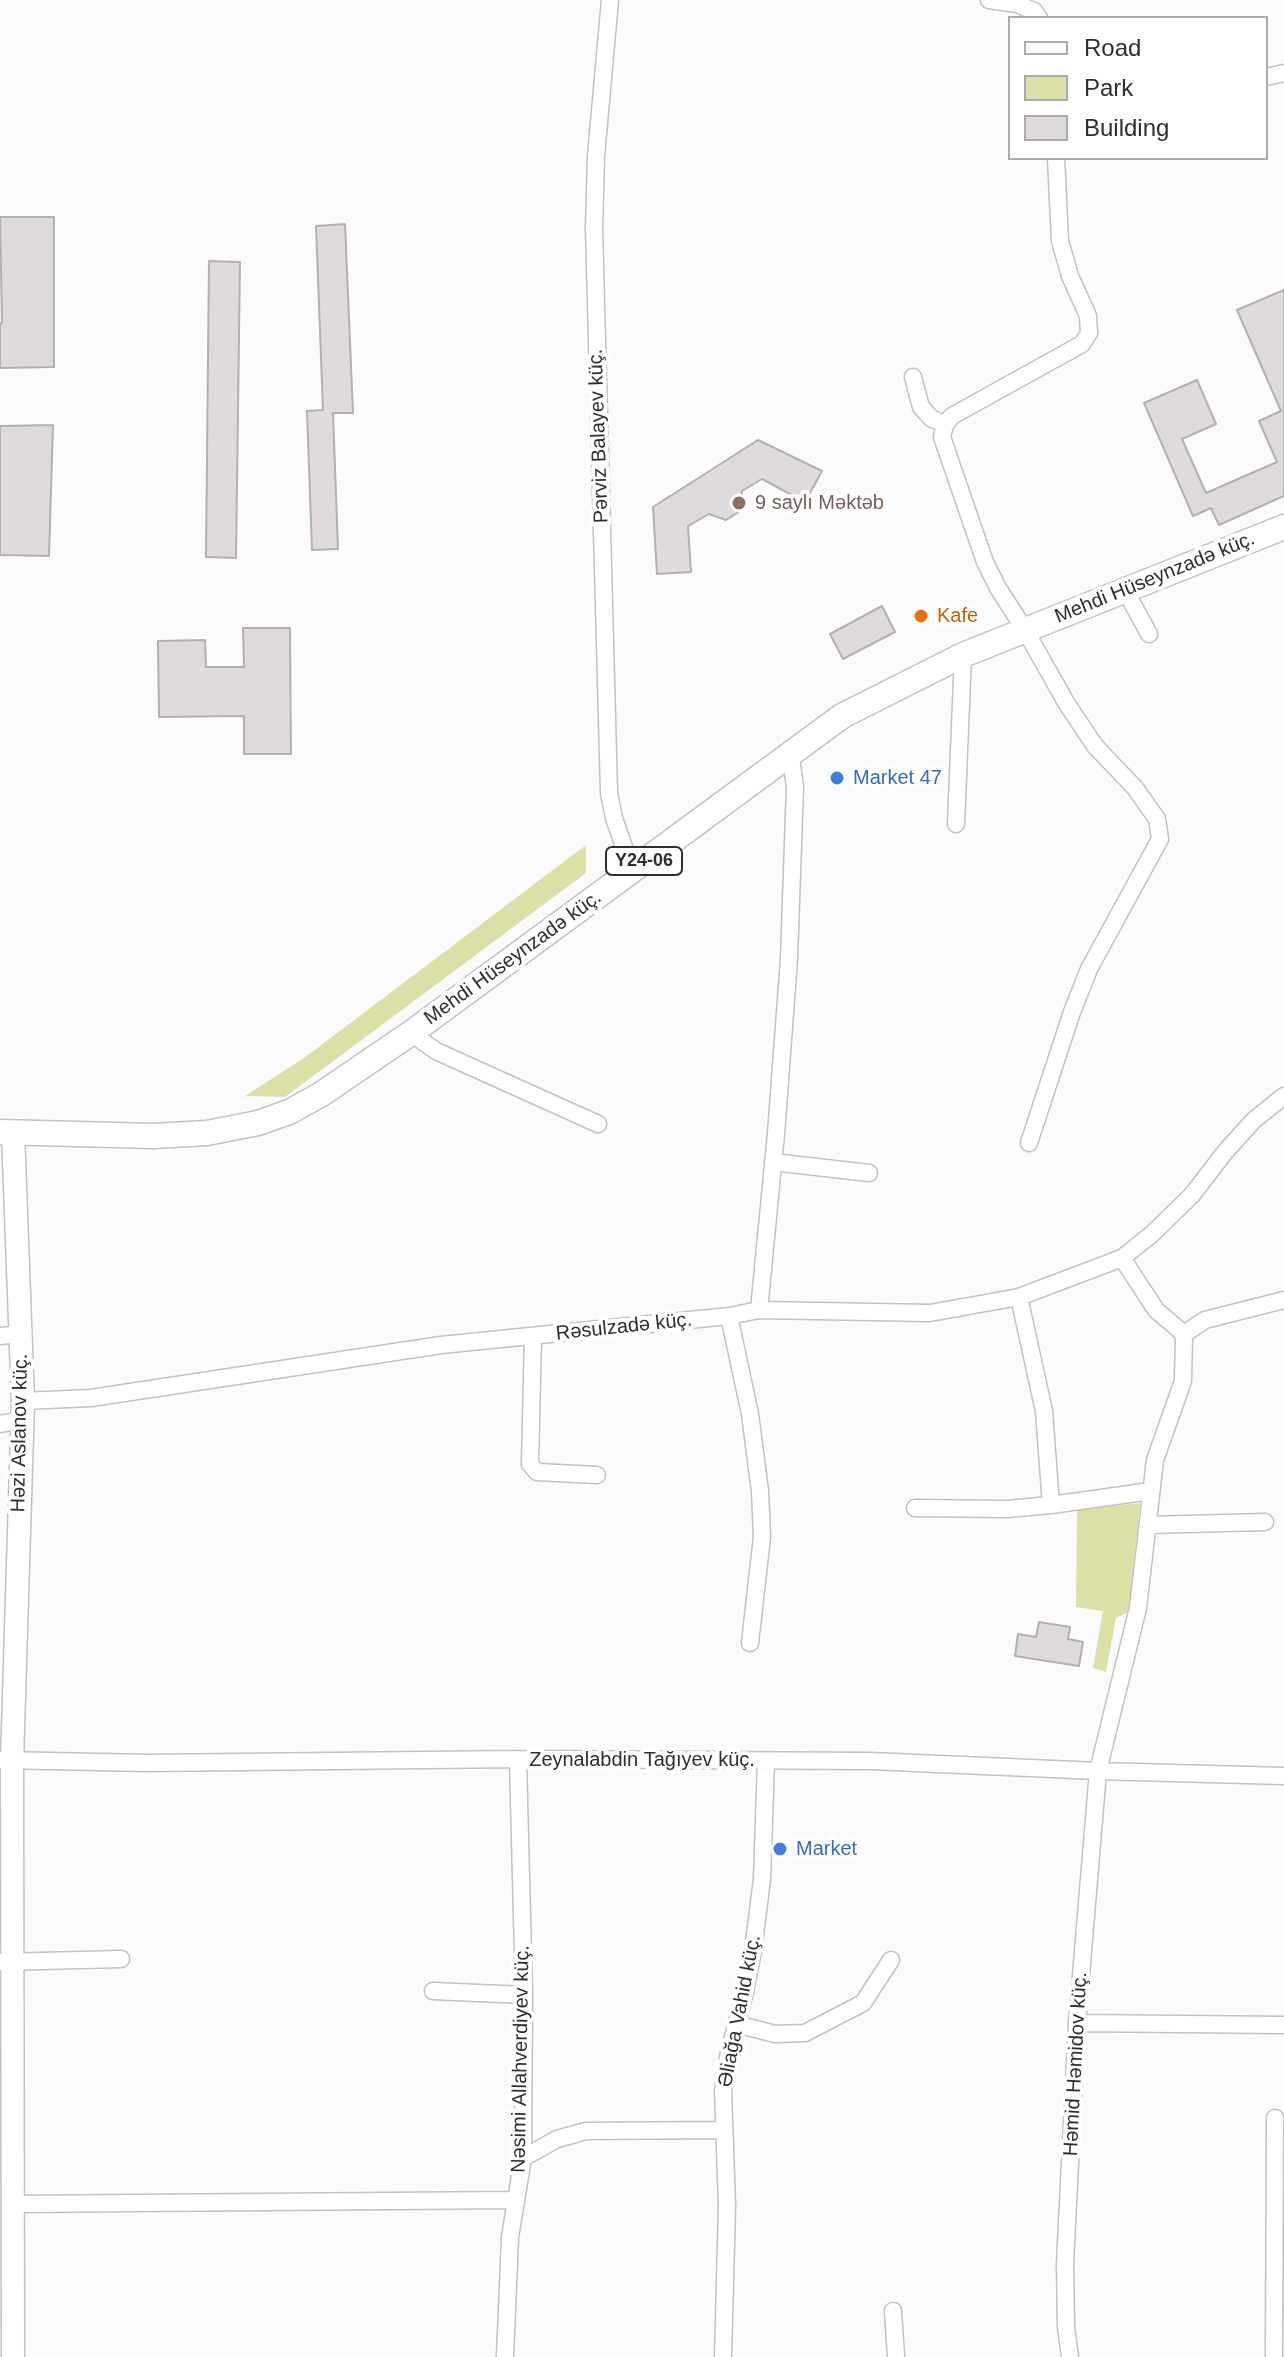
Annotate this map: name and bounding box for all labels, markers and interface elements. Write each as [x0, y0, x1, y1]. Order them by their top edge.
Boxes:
legend [1008, 16, 1268, 160]
text: Road [1084, 34, 1141, 61]
text: Park [1084, 74, 1133, 101]
text: Building [1084, 114, 1169, 141]
street label: Pərviz Balayev küç. [584, 348, 614, 524]
place label: 9 saylı Məktəb [755, 491, 884, 515]
marker: 9 saylı Məktəb [730, 494, 748, 512]
street label: Mehdi Hüseynzadə küç. [1052, 527, 1258, 629]
place label: Kafe [937, 604, 978, 628]
marker: Kafe [912, 607, 930, 625]
place label: Market 47 [853, 766, 942, 790]
marker: Market 47 [828, 769, 846, 787]
road number: Y24-06 [606, 847, 682, 875]
street label: Mehdi Hüseynzadə küç. [420, 886, 606, 1030]
street label: Rəsulzadə küç. [555, 1308, 693, 1346]
street label: Həzi Aslanov küç. [7, 1353, 33, 1513]
street label: Zeynalabdin Tağıyev küç. [529, 1748, 755, 1772]
place label: Market [796, 1837, 857, 1861]
marker: Market [771, 1840, 789, 1858]
street label: Əliağa Vahid küç. [713, 1933, 767, 2089]
street label: Nəsimi Allahverdiyev küç. [507, 1945, 535, 2173]
street label: Həmid Həmidov küç. [1059, 1971, 1093, 2157]

